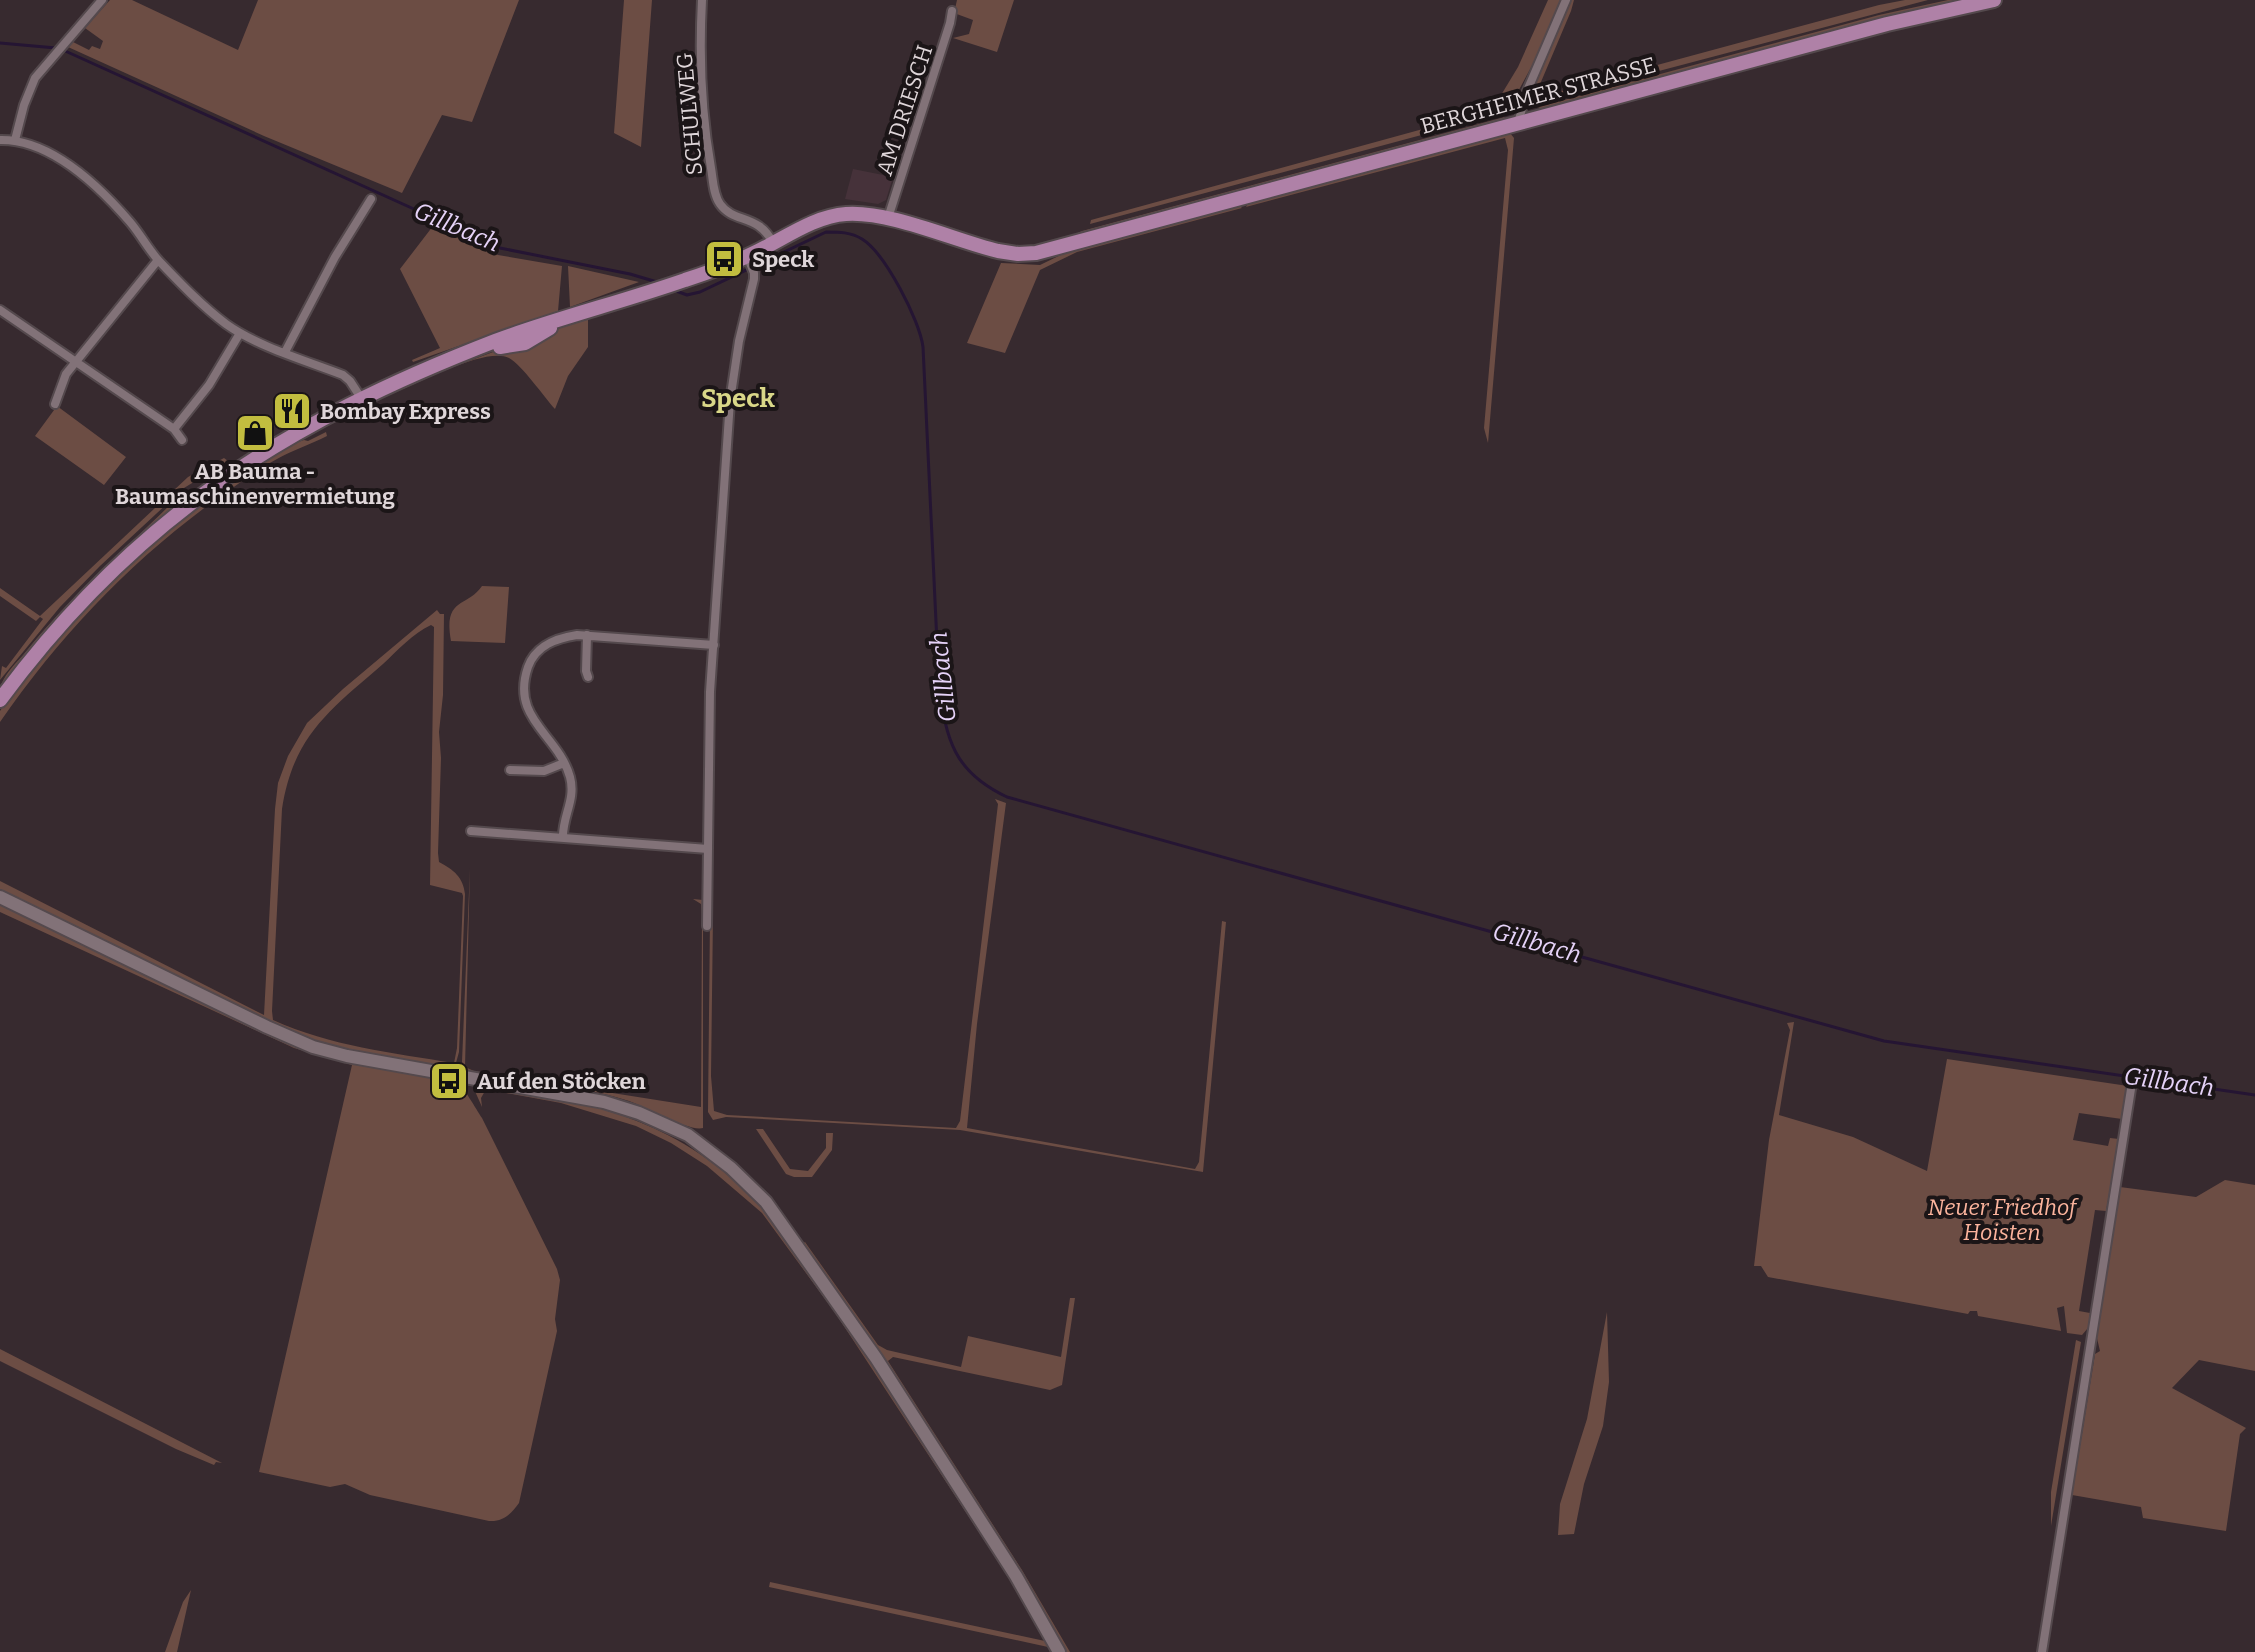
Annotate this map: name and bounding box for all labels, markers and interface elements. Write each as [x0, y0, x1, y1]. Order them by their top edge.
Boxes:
street label: AM DRIESCH [871, 42, 938, 179]
street label: BERGHEIMER STRASSE [1418, 51, 1659, 140]
street label: SCHULWEG [671, 52, 708, 176]
water label: Gillbach [410, 196, 504, 258]
bus stop icon: Speck [703, 238, 745, 280]
place label: Speck [752, 246, 814, 273]
district label: Speck [701, 383, 775, 414]
restaurant icon: Bombay Express [271, 390, 313, 432]
place label: Bombay Express [320, 398, 491, 425]
shop icon: AB Bauma - Baumaschinenvermietung [234, 412, 276, 454]
place label: AB Bauma - Baumaschinenvermietung [115, 458, 395, 510]
water label: Gillbach [924, 631, 962, 723]
water label: Gillbach [1490, 917, 1584, 969]
bus stop icon: Auf den Stöcken [428, 1060, 470, 1102]
water label: Gillbach [2122, 1062, 2216, 1102]
place label: Auf den Stöcken [477, 1068, 646, 1095]
park label: Neuer Friedhof Hoisten [1928, 1194, 2079, 1246]

